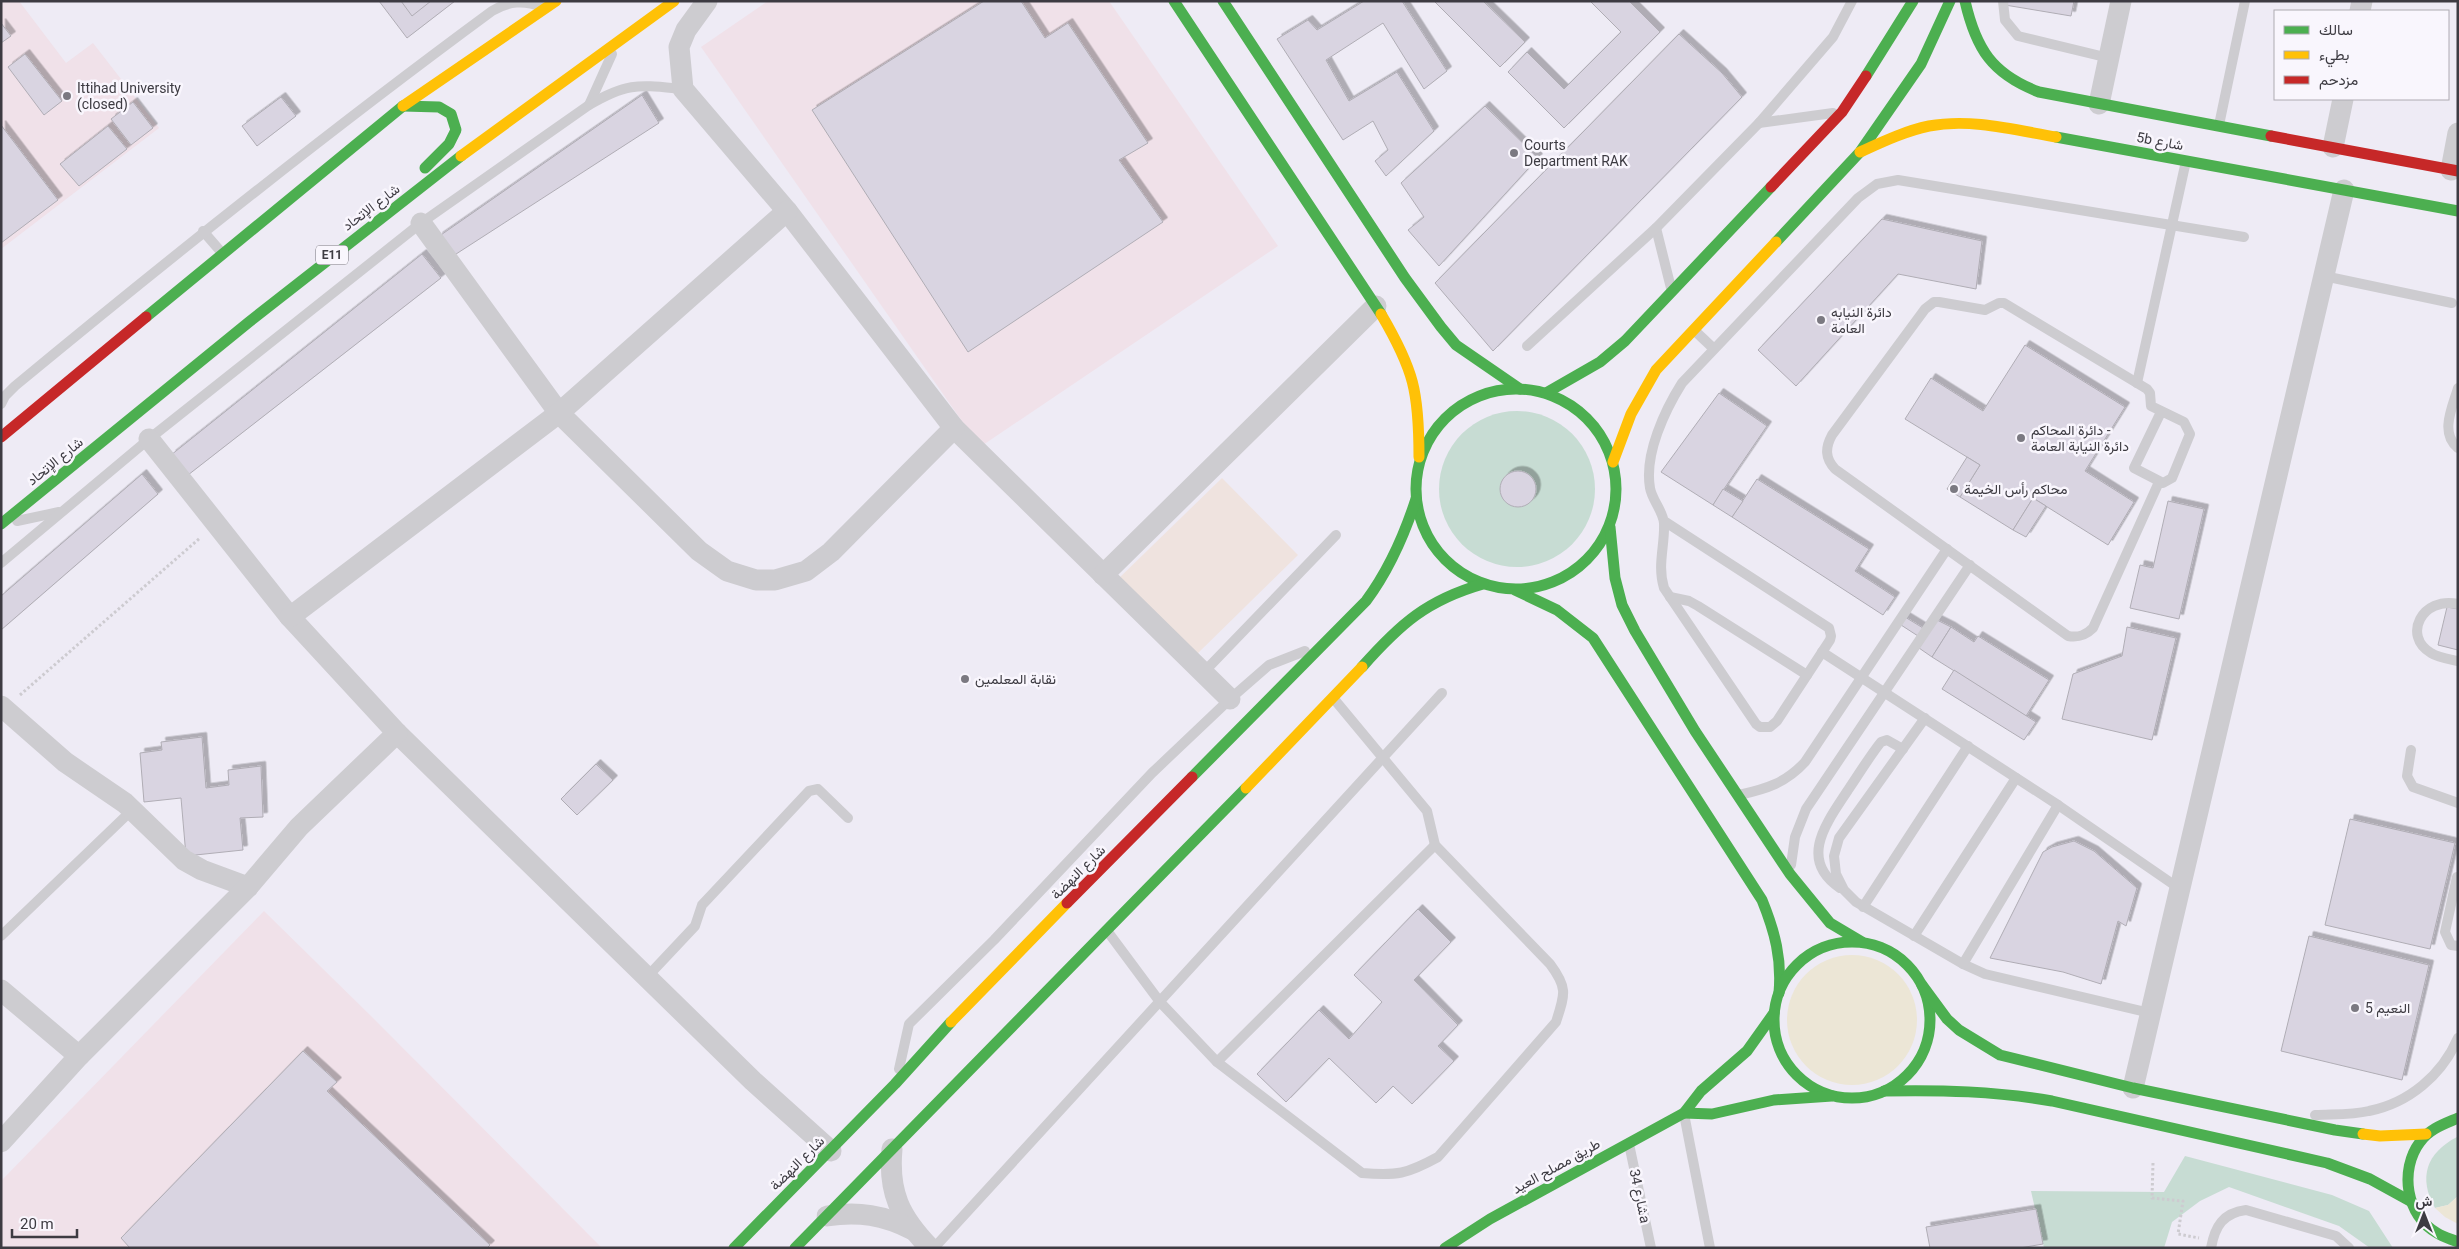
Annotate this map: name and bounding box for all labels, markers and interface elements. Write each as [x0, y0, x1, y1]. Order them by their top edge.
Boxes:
legend [2274, 10, 2449, 100]
text: سالك [2319, 21, 2353, 39]
text: بطيء [2319, 46, 2349, 68]
text: مزدحم [2319, 71, 2358, 90]
place label: Ittihad University (closed) [77, 80, 181, 113]
marker: Ittihad University (closed) [61, 90, 73, 102]
street label: 5b شارع [2135, 129, 2185, 156]
place label: Courts Department RAK [1524, 137, 1628, 169]
marker: Courts Department RAK [1508, 147, 1520, 159]
street label: شارع الإتحاد [339, 180, 404, 236]
road number: E11 [316, 246, 348, 264]
place label: دائرة النيابه العامة [1831, 304, 1892, 336]
marker: دائرة النيابه العامة [1815, 314, 1827, 326]
place label: دائرة المحاكم - دائرة النيابة العامة [2031, 422, 2129, 455]
marker: دائرة المحاكم - دائرة النيابة العامة [2015, 432, 2027, 444]
street label: شارع الإتحاد [24, 434, 88, 491]
place label: محاكم رأس الخيمة [1964, 481, 2068, 498]
marker: محاكم رأس الخيمة [1948, 483, 1960, 495]
place label: نقابة المعلمين [975, 671, 1056, 688]
marker: نقابة المعلمين [959, 673, 971, 685]
street label: شارع النهضة [1048, 842, 1110, 904]
place label: النعيم 5 [2365, 1000, 2410, 1017]
marker: النعيم 5 [2349, 1002, 2361, 1014]
street label: شارع النهضة [767, 1133, 829, 1195]
street label: طريق مصلح العيد [1509, 1135, 1604, 1199]
street label: شارع 34a [1624, 1167, 1654, 1225]
north arrow [2399, 1189, 2449, 1239]
text: ش [2416, 1193, 2433, 1210]
scale bar [12, 1206, 78, 1238]
text: 20 m [20, 1215, 54, 1233]

